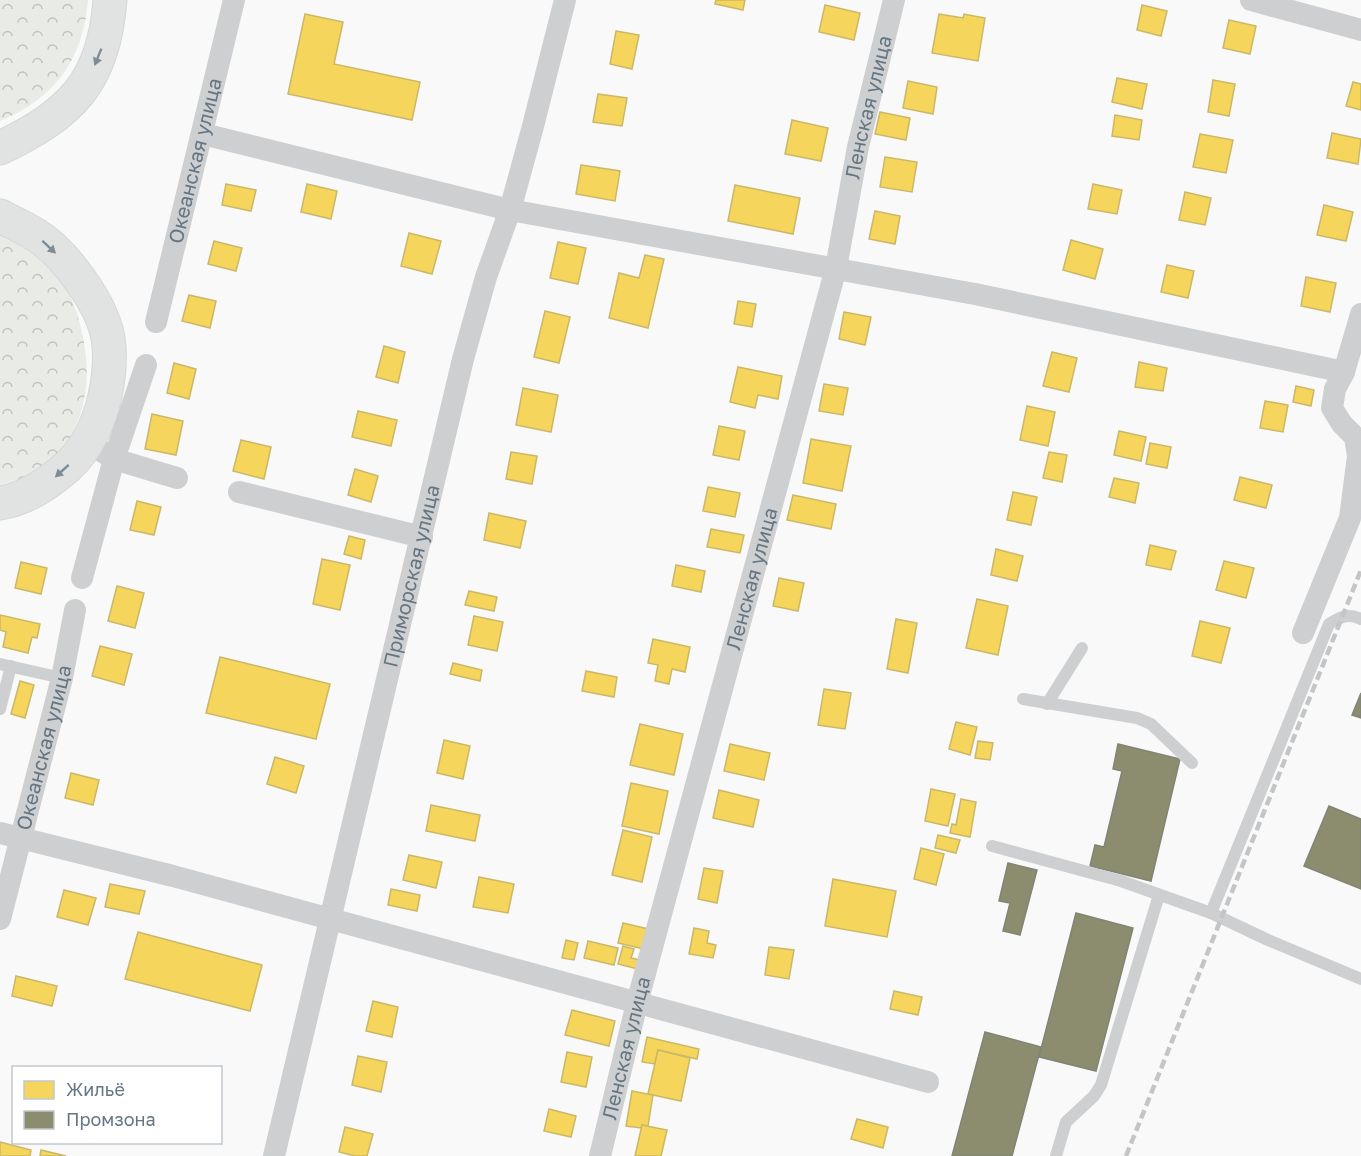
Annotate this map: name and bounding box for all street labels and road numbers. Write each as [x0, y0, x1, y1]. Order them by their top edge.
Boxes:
street label: Ленская улица [839, 33, 896, 181]
street label: Океанская улица [162, 75, 226, 246]
street label: Приморская улица [377, 482, 444, 670]
street label: Ленская улица [720, 504, 782, 652]
street label: Океанская улица [10, 663, 75, 832]
street label: Ленская улица [596, 974, 655, 1122]

